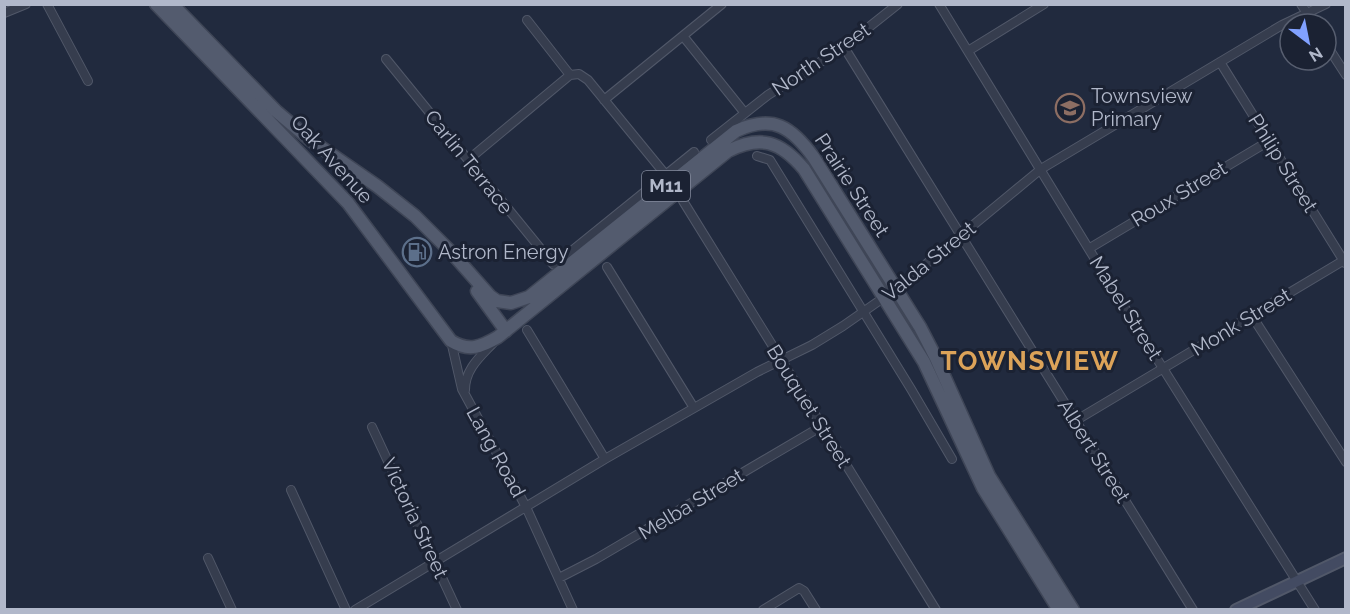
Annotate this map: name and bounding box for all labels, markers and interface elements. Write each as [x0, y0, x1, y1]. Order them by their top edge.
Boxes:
north arrow [1278, 12, 1338, 72]
street label: North Street [767, 17, 875, 101]
text: N [1305, 43, 1326, 66]
place label: Townsview Primary [1091, 84, 1193, 131]
school or university icon: Townsview Primary [1054, 92, 1086, 124]
street label: Carlin Terrace [420, 105, 518, 219]
street label: Oak Avenue [286, 110, 378, 209]
street label: Philip Street [1243, 110, 1323, 217]
street label: Prairie Street [810, 129, 894, 241]
street label: Roux Street [1127, 156, 1231, 232]
road number: M11 [642, 171, 690, 201]
street label: Valda Street [878, 216, 981, 306]
fuel station icon: Astron Energy [401, 236, 433, 268]
place label: Astron Energy [438, 240, 569, 264]
street label: Mabel Street [1085, 252, 1168, 365]
street label: Monk Street [1187, 283, 1295, 361]
street label: Bouquet Street [762, 340, 856, 472]
district label: TOWNSVIEW [941, 346, 1119, 376]
street label: Albert Street [1053, 395, 1135, 507]
street label: Lang Road [461, 403, 531, 501]
street label: Victoria Street [377, 454, 454, 582]
street label: Melba Street [634, 463, 748, 545]

